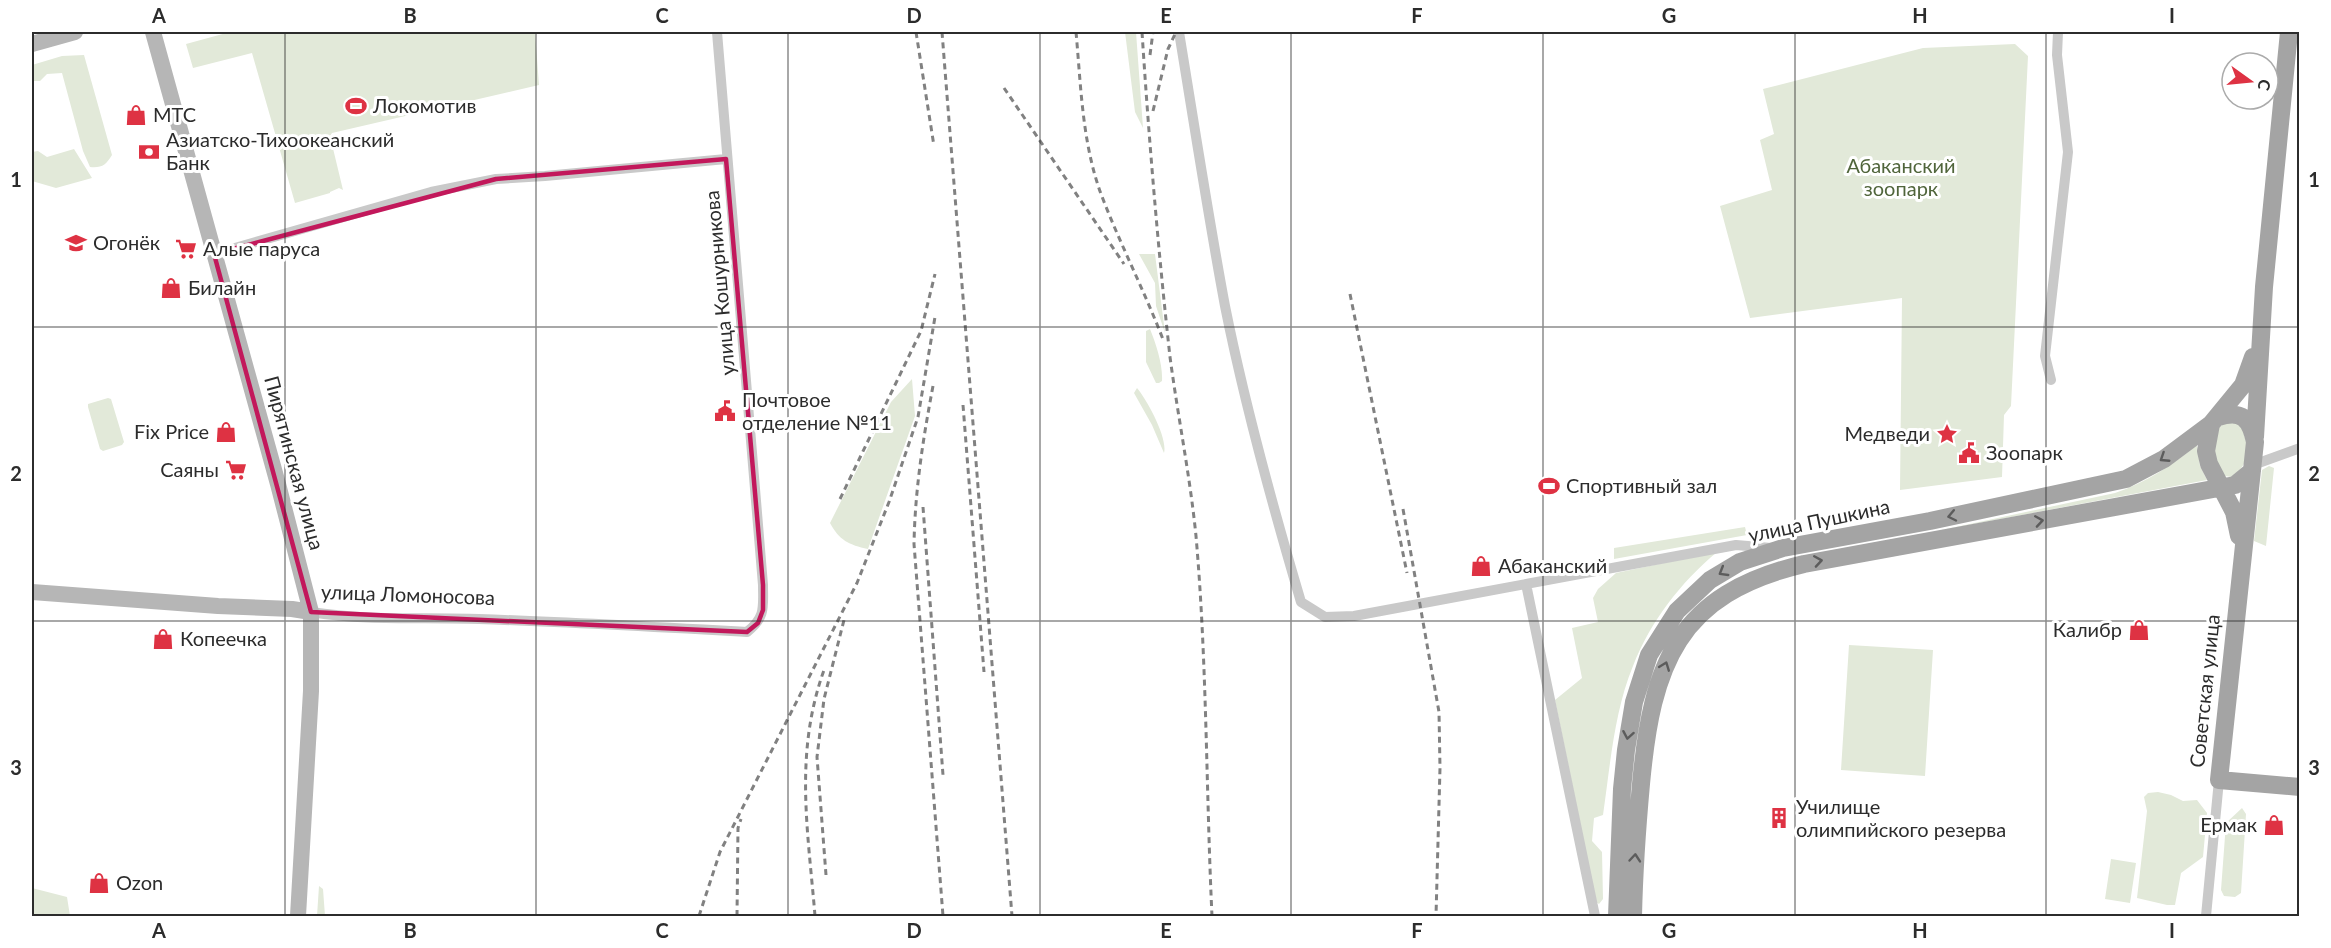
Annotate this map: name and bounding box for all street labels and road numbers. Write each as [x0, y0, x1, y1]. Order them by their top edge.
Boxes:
street label: улица Кошурникова [699, 190, 739, 377]
street label: Пирятинская улица [260, 373, 330, 552]
street label: улица Пушкина [1746, 493, 1892, 547]
street label: улица Ломоносова [321, 579, 495, 609]
street label: Советская улица [2184, 613, 2224, 769]

